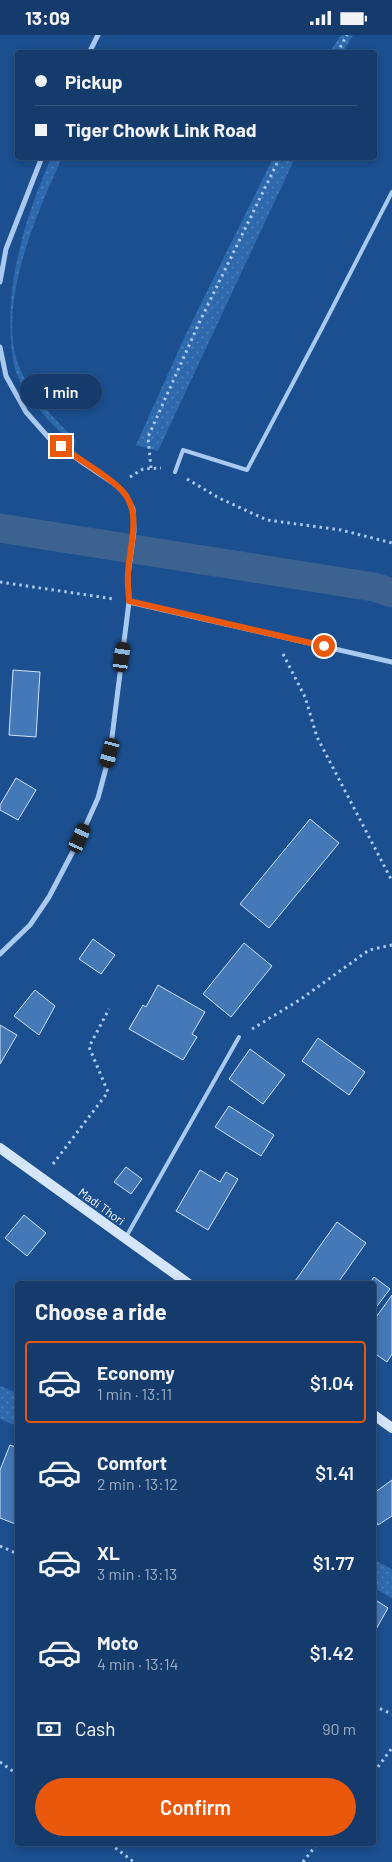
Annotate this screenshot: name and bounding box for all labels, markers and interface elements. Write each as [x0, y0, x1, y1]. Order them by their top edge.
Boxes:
text: 13:09 [25, 6, 70, 29]
text: Pickup [65, 70, 123, 93]
text: Tiger Chowk Link Road [65, 118, 257, 141]
callout: 1 min [20, 373, 102, 409]
text: 1 min [44, 382, 78, 401]
route end [50, 435, 72, 457]
route start [313, 635, 335, 657]
car [112, 641, 131, 673]
car [98, 737, 121, 769]
car [67, 821, 92, 855]
street label: Madi Thori [76, 1184, 128, 1228]
text: Choose a ride [35, 1298, 167, 1324]
icon: car [37, 1360, 82, 1405]
text: Economy [97, 1361, 175, 1384]
text: $1.04 [310, 1371, 354, 1394]
text: 1 min · 13:11 [97, 1384, 172, 1403]
icon: car [37, 1450, 82, 1495]
text: Comfort [97, 1451, 167, 1474]
text: $1.41 [315, 1461, 354, 1484]
text: 2 min · 13:12 [97, 1474, 178, 1493]
icon: car [37, 1540, 82, 1585]
text: XL [97, 1541, 120, 1564]
text: $1.77 [313, 1551, 354, 1574]
text: 3 min · 13:13 [97, 1564, 177, 1583]
icon: car [37, 1630, 82, 1675]
text: Moto [97, 1631, 139, 1654]
text: $1.42 [310, 1641, 354, 1664]
text: 4 min · 13:14 [97, 1654, 178, 1673]
icon: cash [35, 1715, 63, 1743]
text: Cash [75, 1717, 116, 1740]
text: 90 m [322, 1719, 356, 1738]
button: Confirm [35, 1778, 356, 1836]

